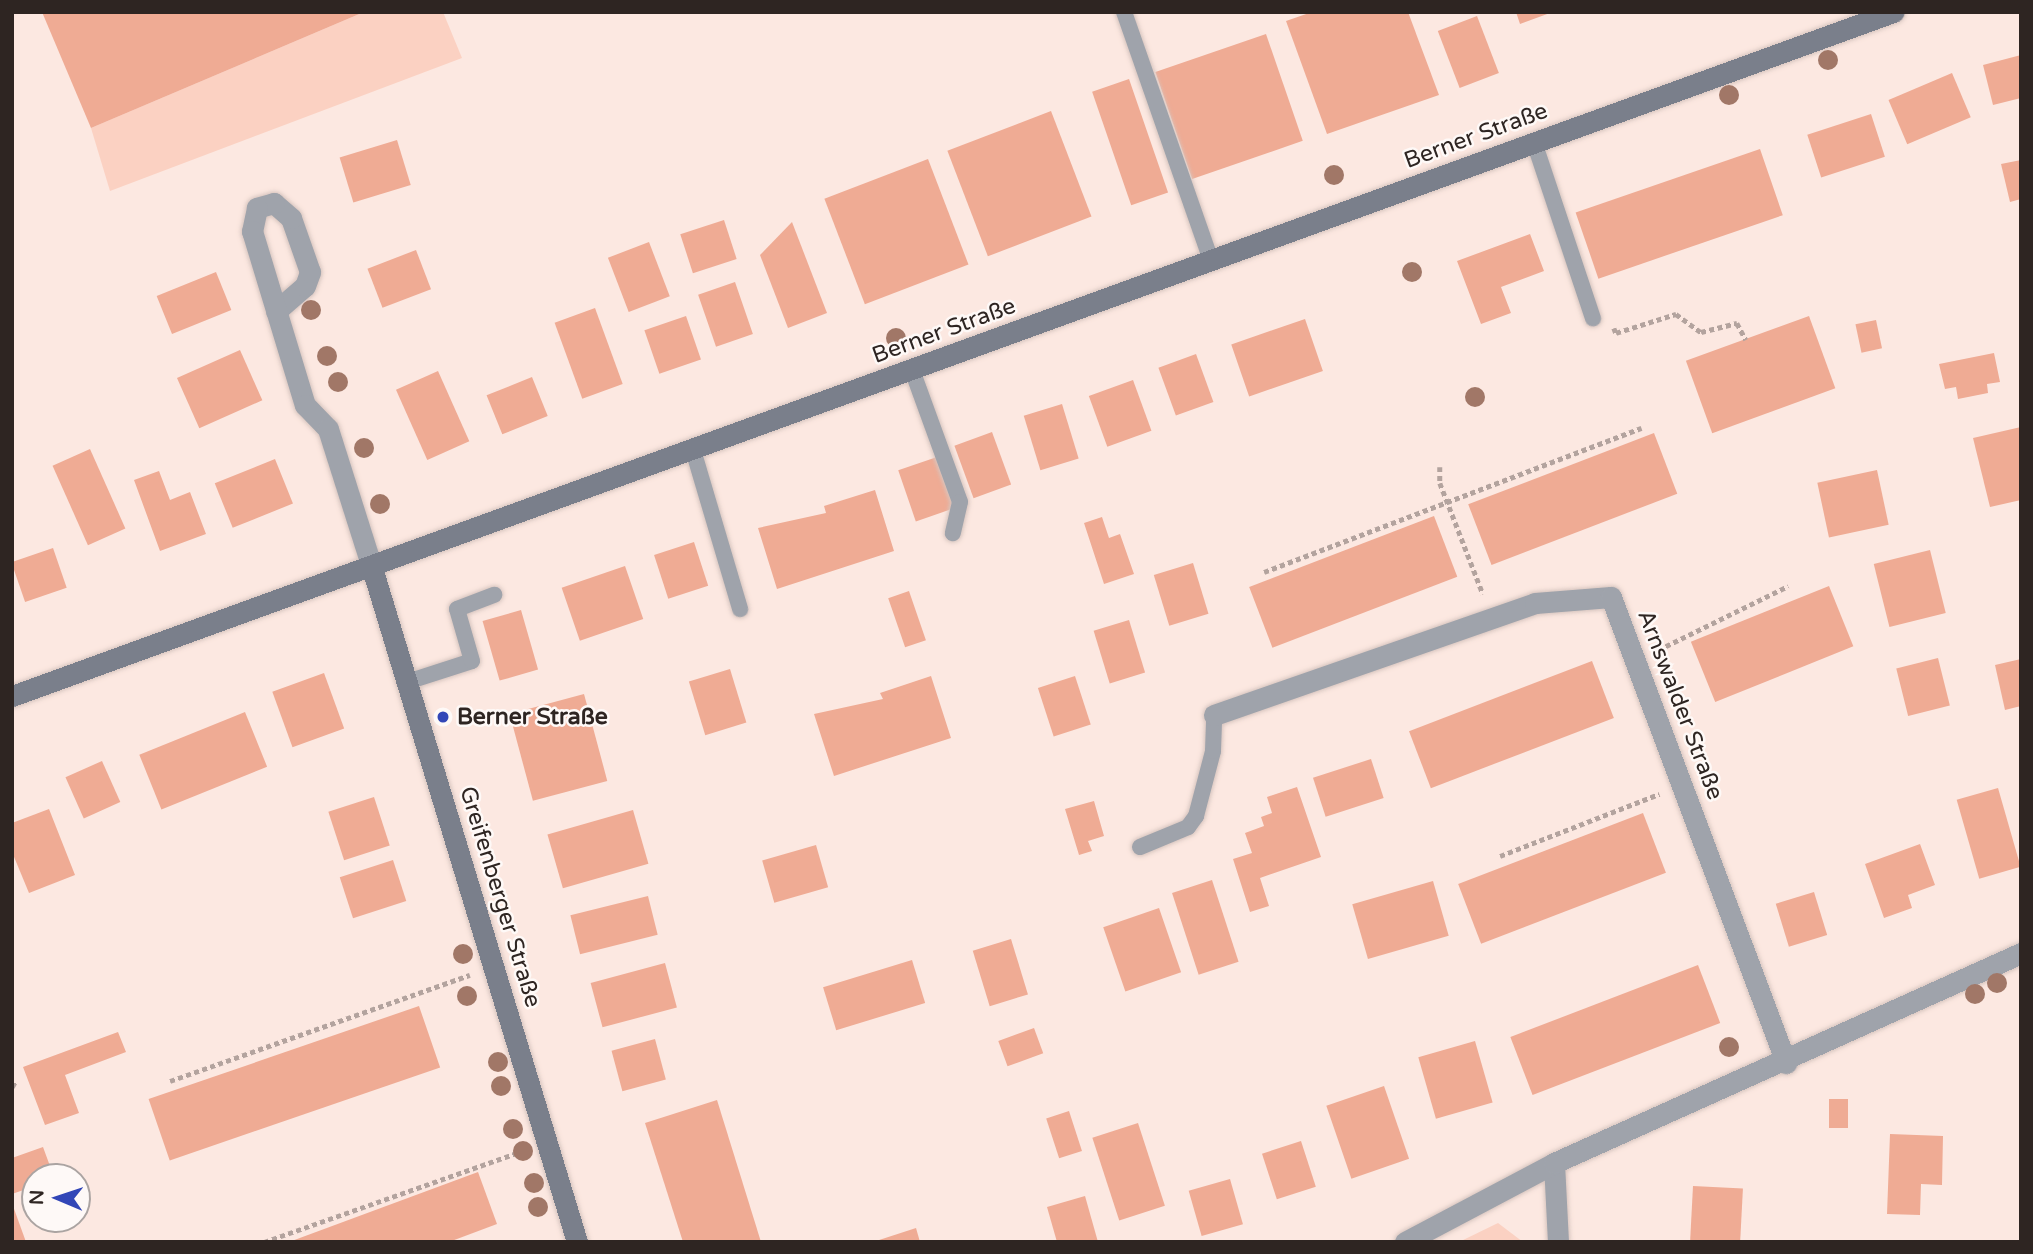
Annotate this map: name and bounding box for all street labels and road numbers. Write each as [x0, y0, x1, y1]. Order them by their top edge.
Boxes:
street label: Berner Straße [1400, 97, 1552, 175]
street label: Berner Straße [868, 292, 1020, 370]
street label: Arnswalder Straße [1631, 606, 1729, 804]
street label: Greifenberger Straße [453, 783, 547, 1011]

